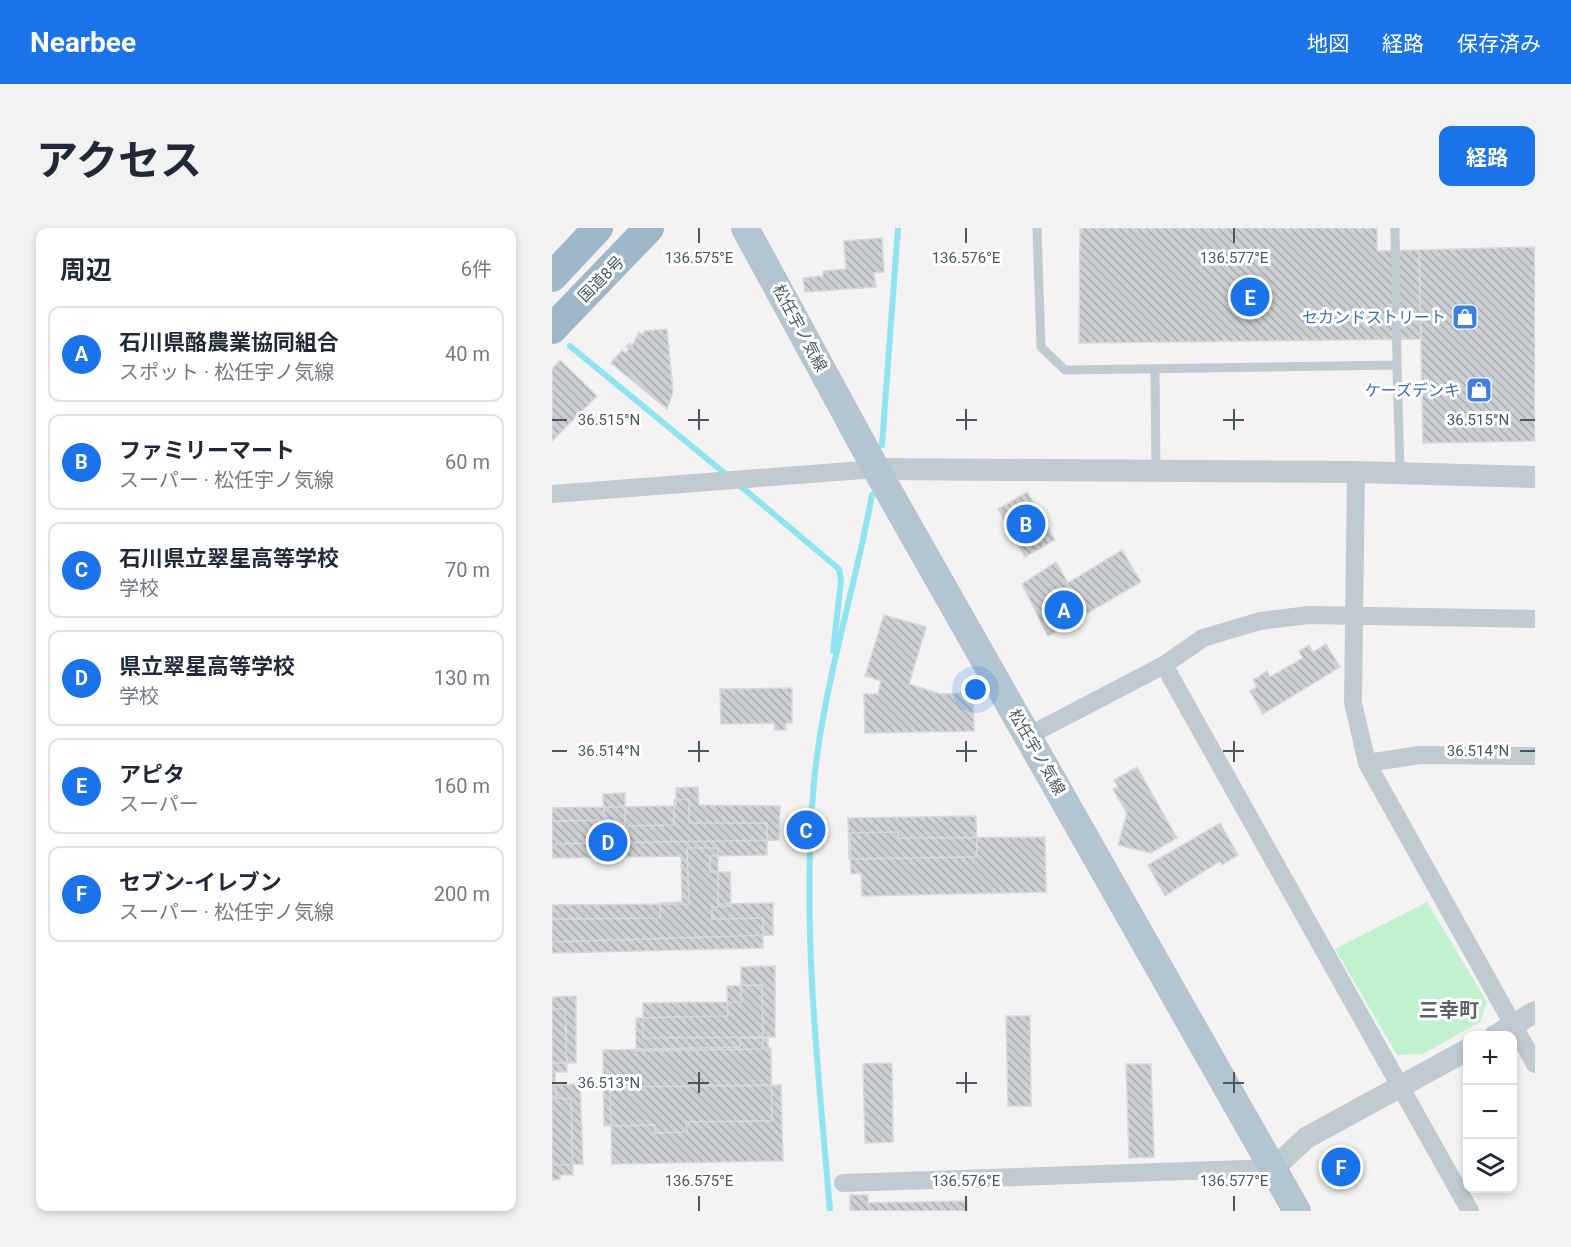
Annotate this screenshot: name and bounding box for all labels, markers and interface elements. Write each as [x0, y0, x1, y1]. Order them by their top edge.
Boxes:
text: Nearbee [30, 26, 136, 59]
text: 地図 [1307, 32, 1349, 56]
text: 経路 [1382, 32, 1424, 56]
text: 保存済み [1457, 32, 1541, 56]
button: 経路 [1439, 126, 1535, 186]
text: アクセス [36, 136, 202, 185]
text: 136.575°E [665, 249, 734, 267]
text: 136.576°E [932, 249, 1001, 267]
text: 136.577°E [1200, 249, 1269, 267]
street label: 国道8号 [574, 252, 628, 306]
text: 周辺 [60, 255, 112, 285]
text: 6件 [461, 257, 492, 281]
pin: E [1230, 274, 1270, 320]
street label: 松任宇ノ気線 [769, 281, 831, 375]
shop icon: セカンドストリート [1450, 302, 1480, 332]
place label: セカンドストリート [1302, 308, 1446, 327]
text: 石川県酪農業協同組合 [119, 330, 339, 355]
text: A [75, 342, 88, 366]
text: 40 m [445, 342, 490, 366]
text: スポット · 松任宇ノ気線 [119, 360, 334, 384]
shop icon: ケーズデンキ [1464, 375, 1494, 405]
place label: ケーズデンキ [1365, 381, 1460, 400]
text: 36.515°N [578, 411, 640, 429]
text: 36.515°N [1447, 411, 1509, 429]
text: ファミリーマート [119, 438, 295, 463]
text: B [75, 450, 88, 474]
text: 60 m [445, 450, 490, 474]
text: スーパー · 松任宇ノ気線 [119, 468, 334, 492]
pin: B [1006, 502, 1046, 546]
text: 石川県立翠星高等学校 [119, 546, 339, 571]
text: C [75, 558, 88, 582]
text: 70 m [445, 558, 490, 582]
text: 学校 [119, 576, 159, 600]
pin: A [1044, 588, 1084, 632]
text: 県立翠星高等学校 [119, 654, 295, 679]
text: D [75, 666, 88, 690]
text: 130 m [434, 666, 490, 690]
your location [961, 675, 990, 704]
text: 学校 [119, 684, 159, 708]
street label: 松任宇ノ気線 [1005, 706, 1069, 798]
text: 36.514°N [578, 742, 640, 760]
text: 36.514°N [1447, 742, 1509, 760]
text: アピタ [119, 762, 185, 787]
text: E [76, 774, 87, 798]
text: 160 m [434, 774, 490, 798]
text: スーパー [119, 792, 199, 816]
pin: C [786, 808, 826, 852]
pin: D [588, 820, 628, 864]
text: セブン-イレブン [119, 870, 282, 895]
text: F [76, 882, 87, 906]
text: 200 m [434, 882, 490, 906]
text: スーパー · 松任宇ノ気線 [119, 900, 334, 924]
district label: 三幸町 [1419, 998, 1479, 1022]
map controls [1463, 1031, 1517, 1193]
button: + [1463, 1031, 1517, 1085]
text: 36.513°N [578, 1074, 640, 1092]
button: − [1463, 1085, 1517, 1139]
button: layers [1463, 1139, 1517, 1193]
pin: F [1322, 1144, 1360, 1190]
text: 136.575°E [665, 1172, 734, 1190]
text: 136.576°E [932, 1172, 1001, 1190]
text: 136.577°E [1200, 1172, 1269, 1190]

